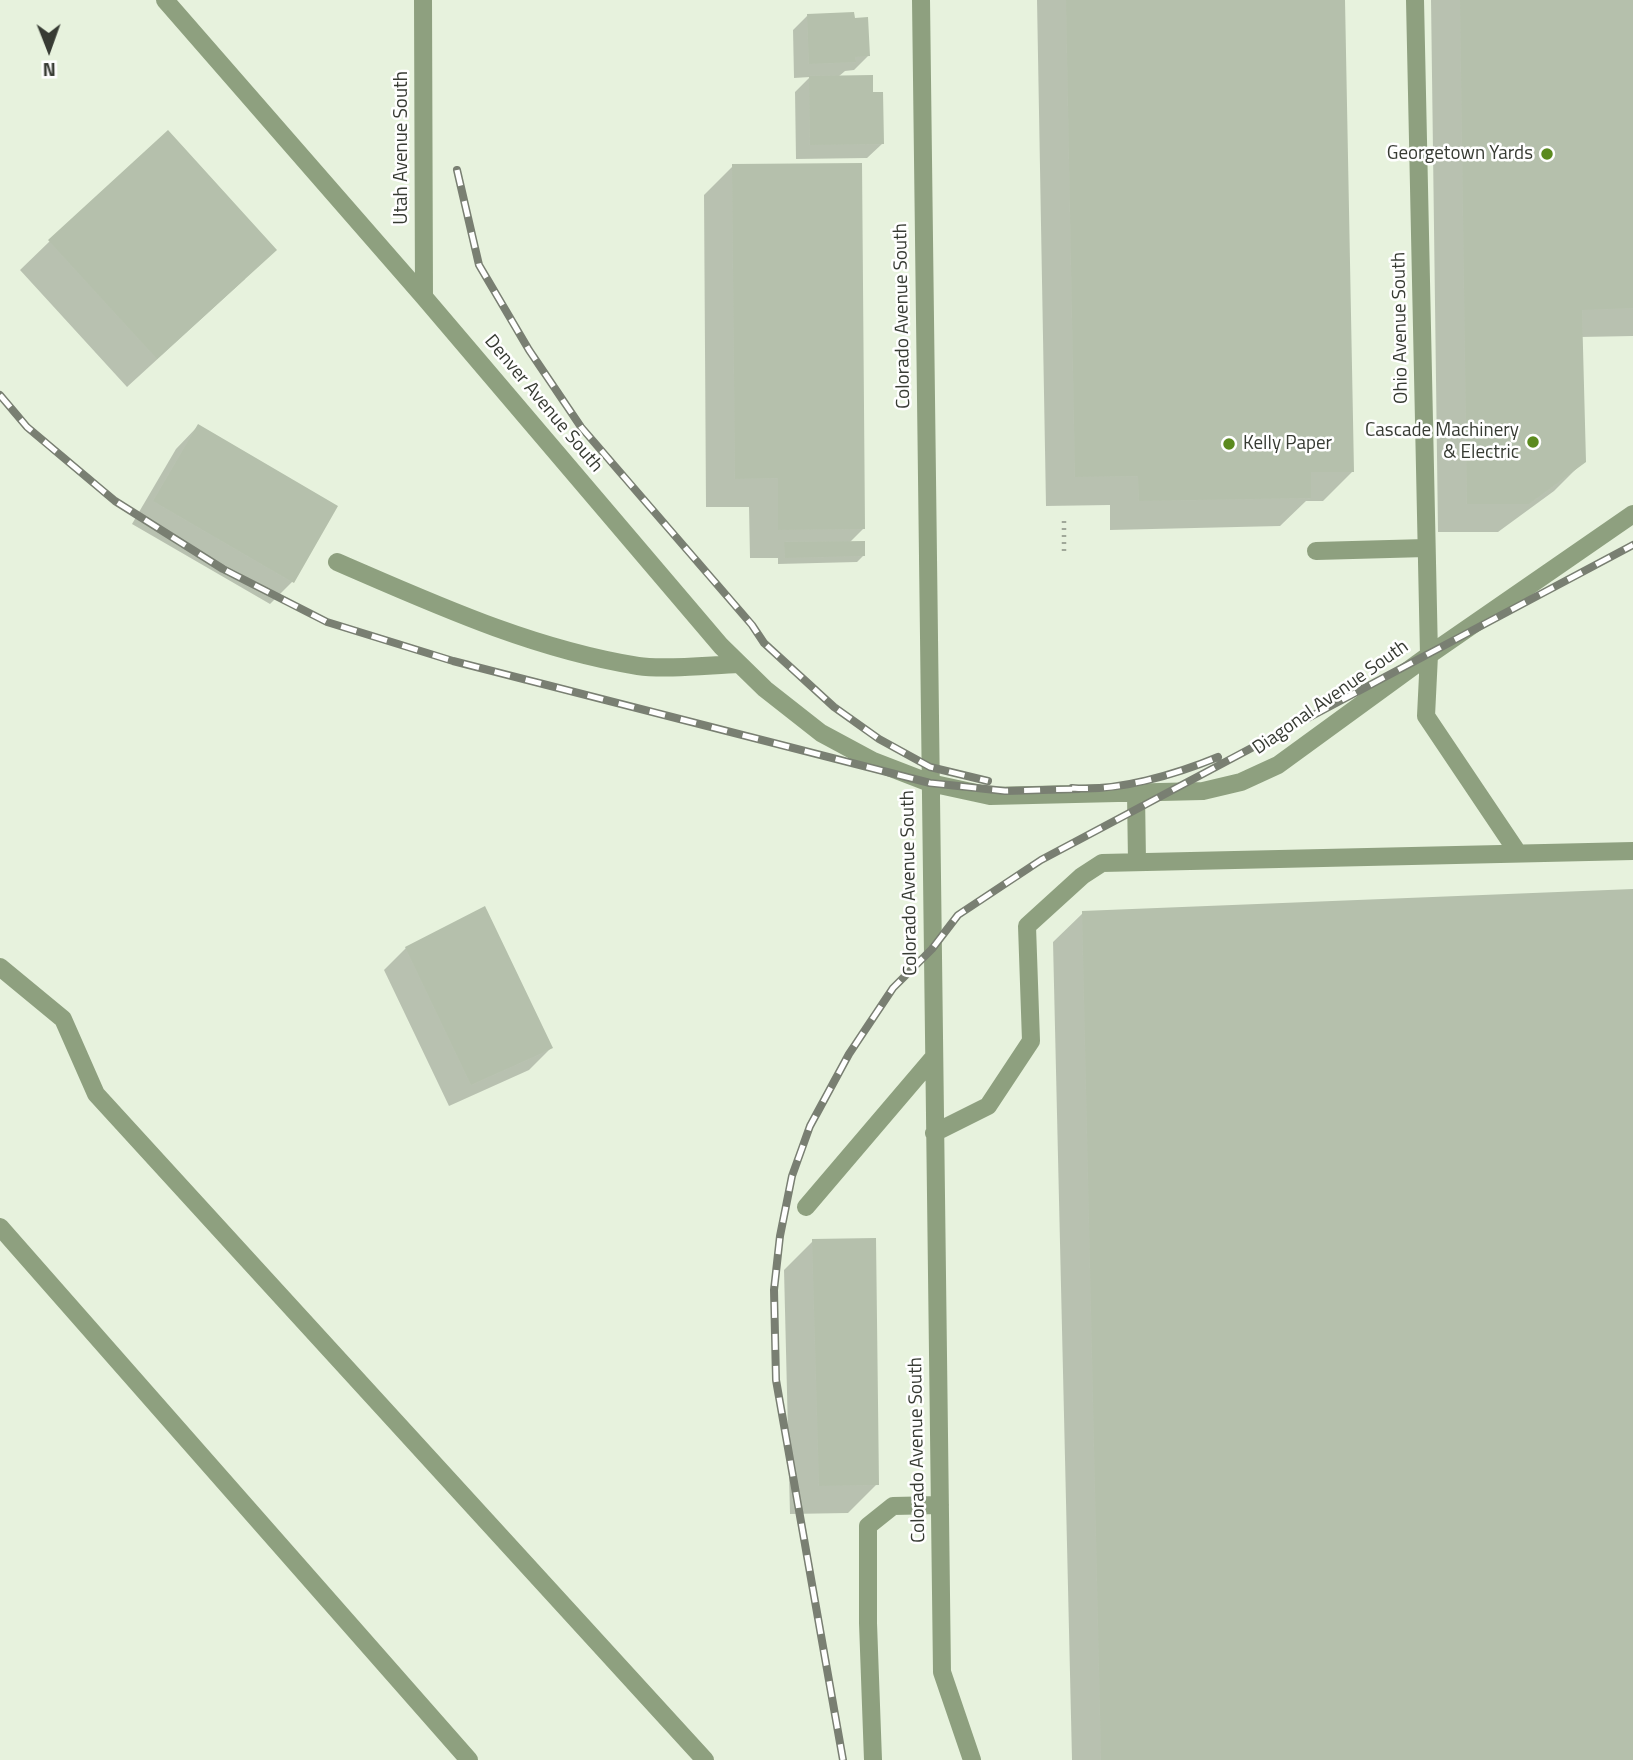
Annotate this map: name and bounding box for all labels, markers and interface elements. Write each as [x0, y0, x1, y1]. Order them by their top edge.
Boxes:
north arrow [14, 14, 84, 84]
text: N [43, 56, 56, 85]
street label: Utah Avenue South [391, 71, 413, 225]
place label: Georgetown Yards [1387, 143, 1533, 165]
marker: Georgetown Yards [1539, 146, 1555, 162]
street label: Colorado Avenue South [890, 223, 916, 409]
street label: Ohio Avenue South [1388, 252, 1414, 404]
street label: Denver Avenue South [479, 331, 607, 477]
place label: Cascade Machinery & Electric [1365, 420, 1519, 464]
place label: Kelly Paper [1243, 433, 1332, 455]
marker: Cascade Machinery & Electric [1525, 434, 1541, 450]
marker: Kelly Paper [1221, 436, 1237, 452]
street label: Diagonal Avenue South [1249, 636, 1413, 760]
street label: Colorado Avenue South [897, 790, 923, 976]
street label: Colorado Avenue South [905, 1357, 931, 1543]

